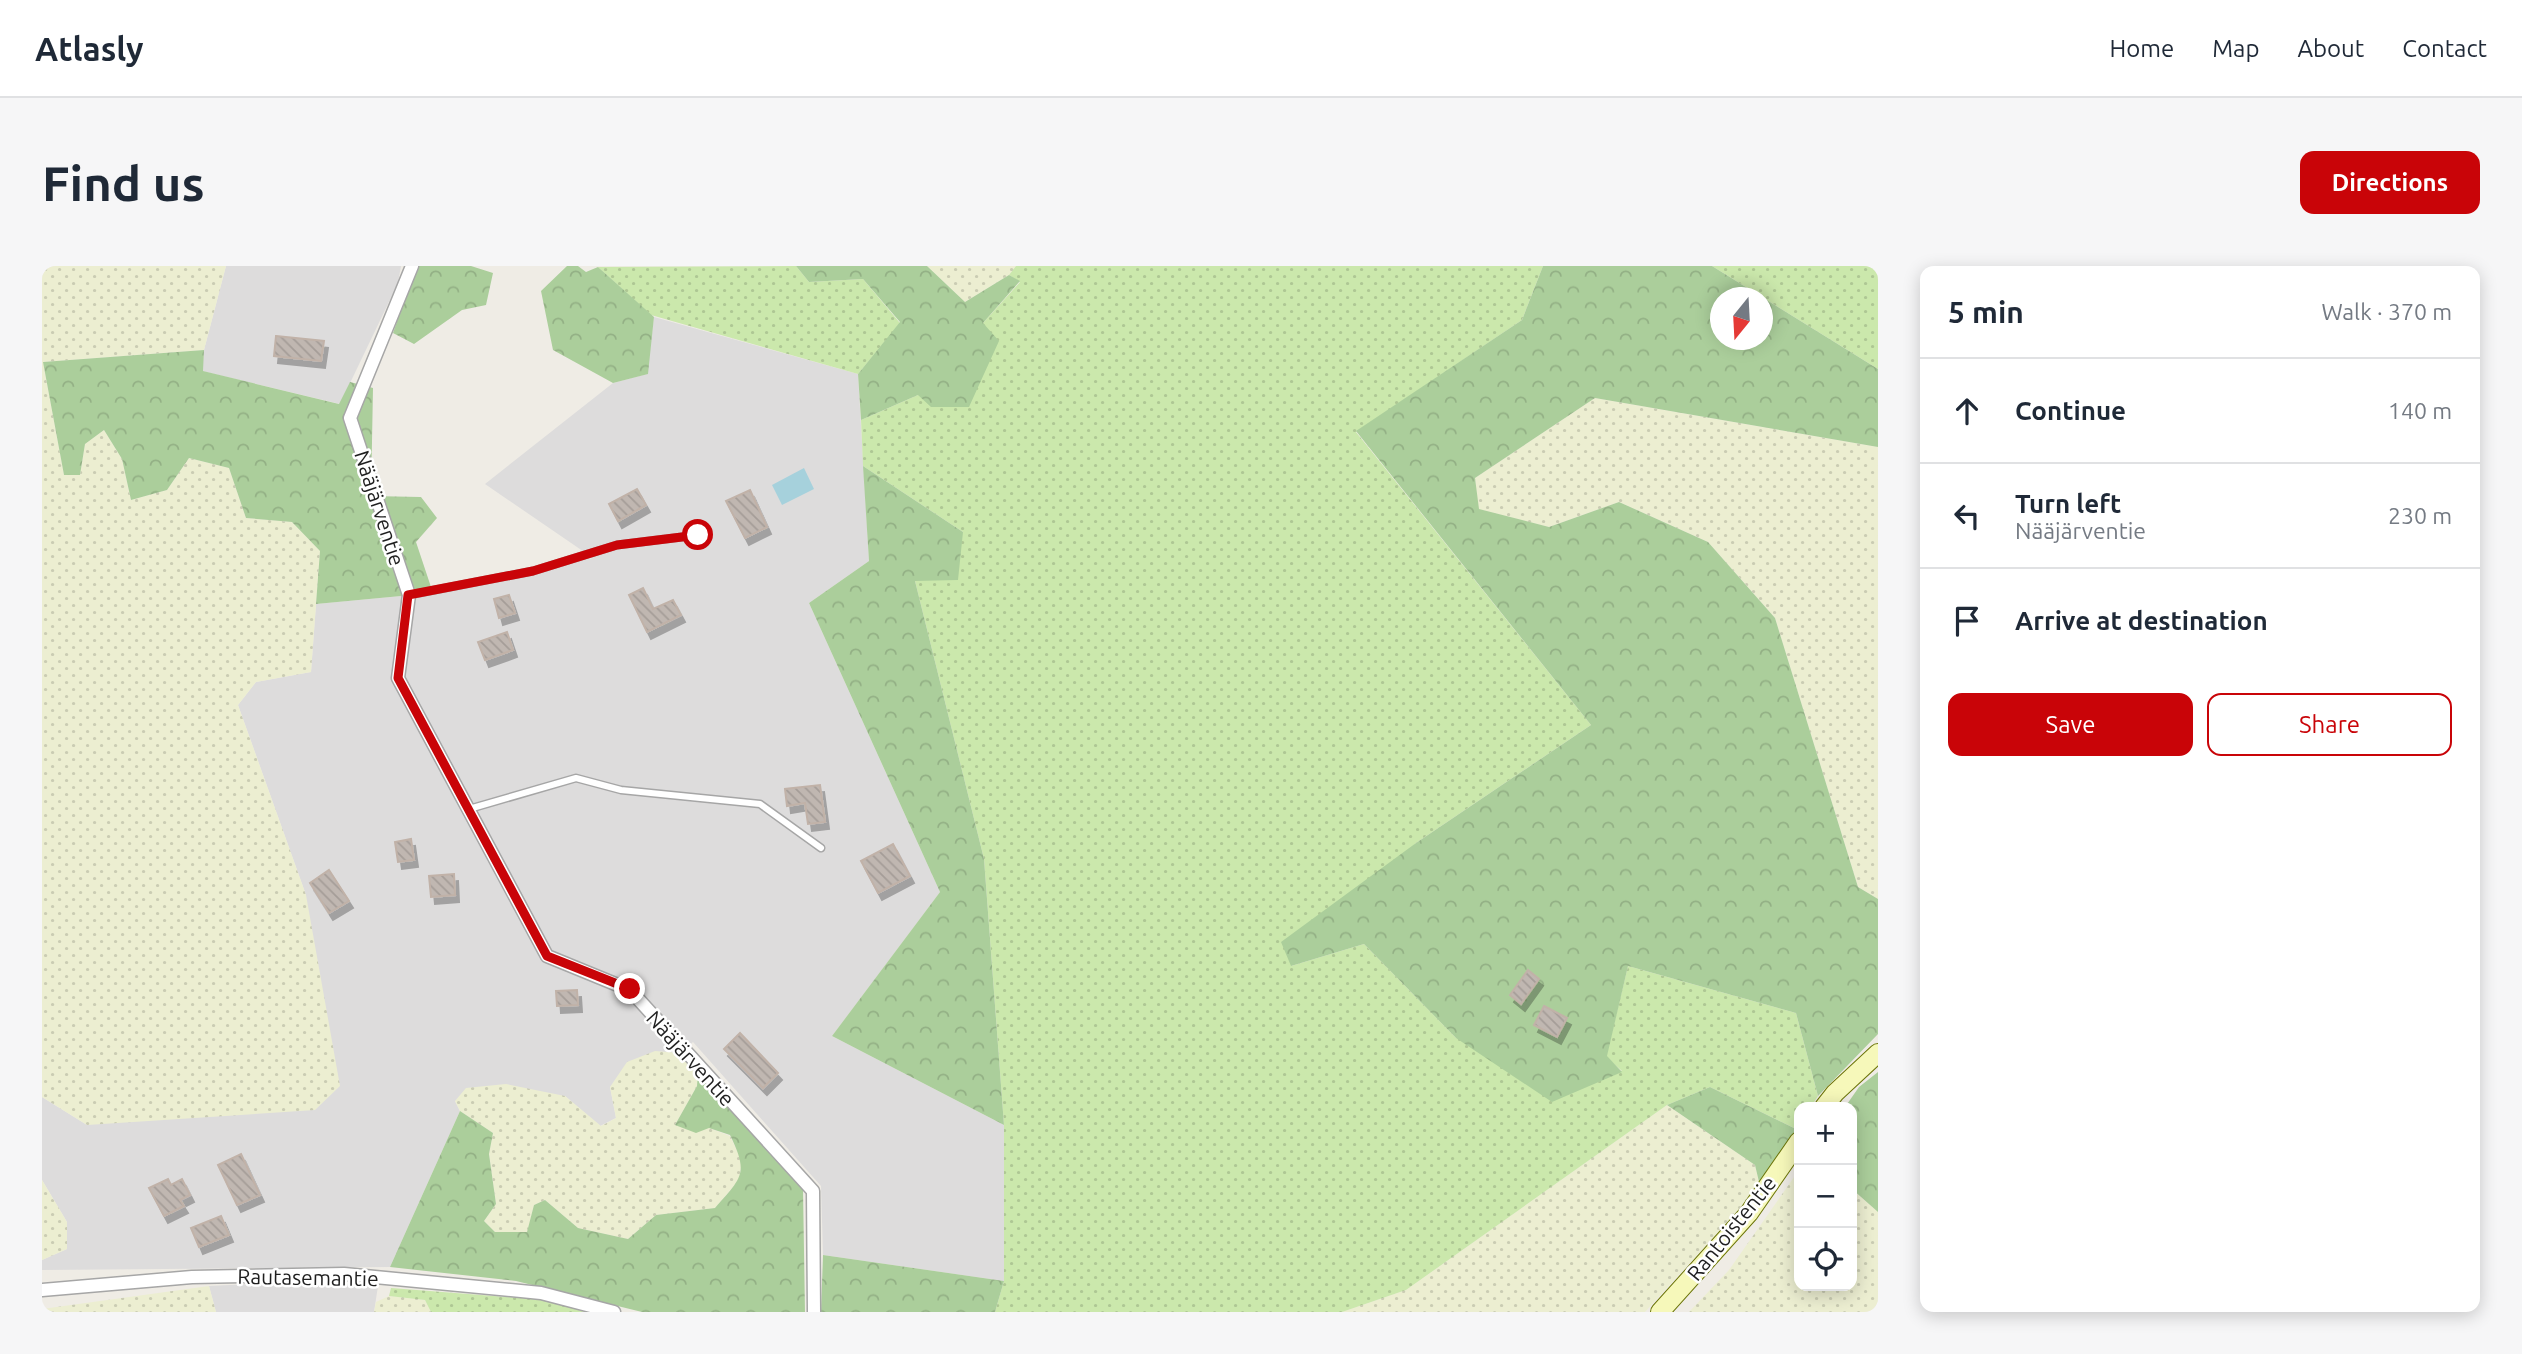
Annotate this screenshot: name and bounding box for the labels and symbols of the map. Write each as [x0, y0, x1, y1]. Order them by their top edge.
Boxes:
north arrow [1710, 287, 1773, 350]
street label: Nääjärventie [350, 447, 410, 569]
route start [682, 519, 713, 550]
route end [614, 973, 645, 1004]
street label: Nääjärventie [642, 1006, 740, 1110]
street label: Rantoistentie [1682, 1171, 1780, 1285]
street label: Rautasemantie [237, 1264, 379, 1290]

